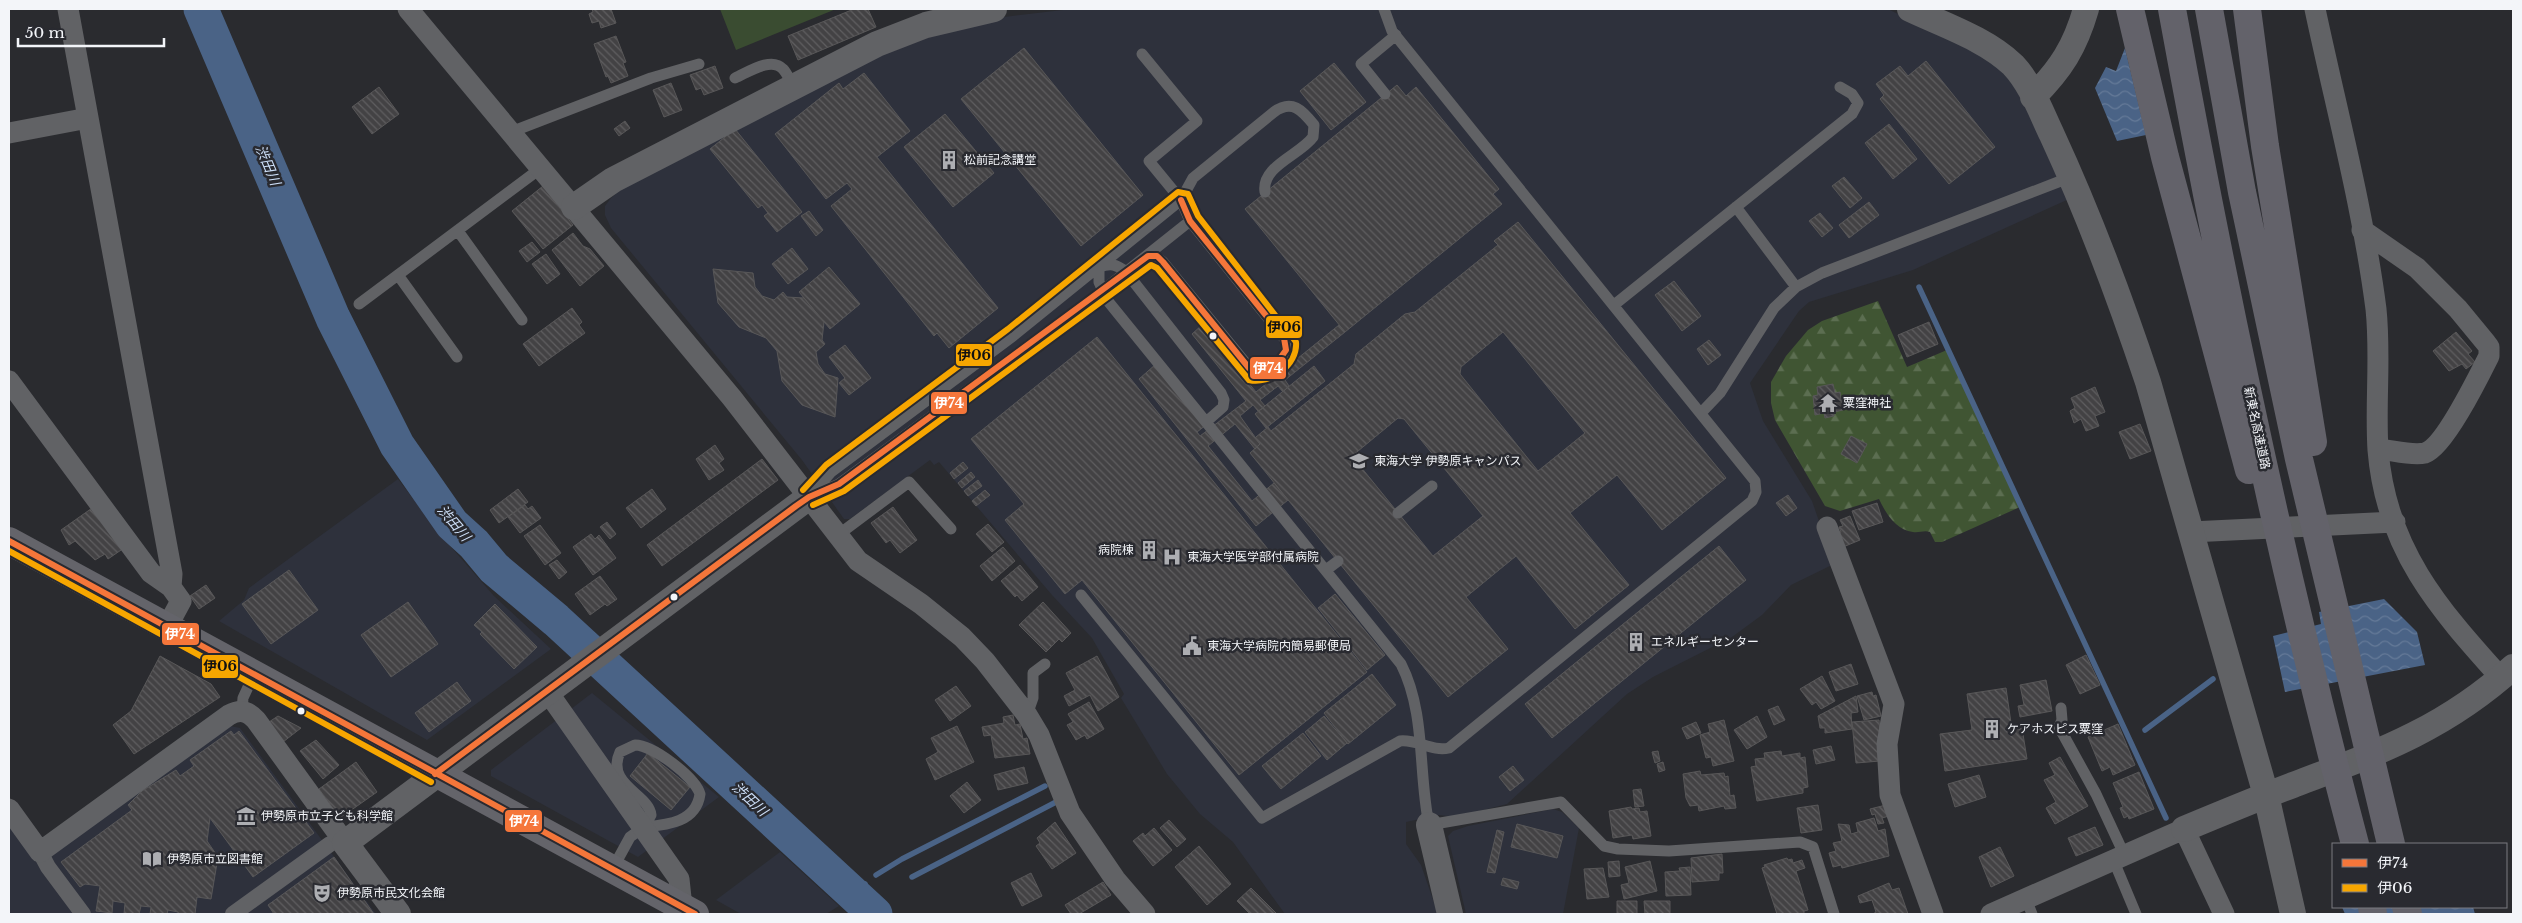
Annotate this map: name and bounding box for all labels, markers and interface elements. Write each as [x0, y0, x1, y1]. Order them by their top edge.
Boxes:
scale bar [18, 15, 164, 47]
text: 50 m [25, 23, 65, 42]
water label: 渋田川 [252, 142, 285, 190]
building icon: 松前記念講堂 [938, 149, 960, 171]
place label: 松前記念講堂 [964, 152, 1036, 167]
line badge: 伊06 [1265, 315, 1303, 339]
text: 伊06 [1267, 318, 1301, 336]
unlabelled marker [1208, 331, 1218, 341]
line badge: 伊06 [955, 343, 993, 367]
text: 伊06 [957, 346, 991, 364]
line badge: 伊74 [1249, 356, 1287, 380]
text: 伊74 [1253, 359, 1283, 377]
street label: 新東名高速道路 [2241, 385, 2274, 471]
line badge: 伊74 [930, 391, 968, 415]
temple icon: 粟窪神社 [1817, 392, 1839, 414]
text: 伊74 [934, 394, 964, 412]
place label: 粟窪神社 [1843, 395, 1891, 410]
school or university icon: 東海大学 伊勢原キャンパス [1348, 450, 1370, 472]
place label: 東海大学 伊勢原キャンパス [1374, 453, 1521, 468]
water label: 渋田川 [434, 501, 476, 546]
building icon: 病院棟 [1138, 539, 1160, 561]
place label: 病院棟 [1098, 542, 1134, 557]
hospital icon: 東海大学医学部付属病院 [1161, 546, 1183, 568]
place label: 東海大学医学部付属病院 [1187, 549, 1319, 564]
unlabelled marker [669, 592, 679, 602]
line badge: 伊74 [161, 622, 200, 646]
text: 伊74 [165, 625, 195, 643]
building icon: エネルギーセンター [1625, 631, 1647, 653]
place label: エネルギーセンター [1651, 634, 1759, 649]
public building icon: 東海大学病院内簡易郵便局 [1181, 635, 1203, 657]
place label: 東海大学病院内簡易郵便局 [1207, 638, 1351, 653]
line badge: 伊06 [201, 654, 239, 679]
text: 伊06 [203, 657, 237, 675]
unlabelled marker [296, 706, 306, 716]
building icon: ケアホスピス粟窪 [1981, 718, 2003, 740]
place label: ケアホスピス粟窪 [2007, 721, 2103, 736]
water label: 渋田川 [729, 778, 773, 821]
museum icon: 伊勢原市立子ども科学館 [235, 805, 257, 827]
place label: 伊勢原市立子ども科学館 [261, 808, 393, 823]
line badge: 伊74 [504, 809, 543, 833]
text: 伊74 [509, 812, 539, 830]
legend [2332, 843, 2507, 908]
library icon: 伊勢原市立図書館 [141, 848, 163, 870]
place label: 伊勢原市立図書館 [167, 851, 263, 866]
text: 伊74 [2377, 853, 2408, 872]
text: 伊06 [2377, 878, 2412, 897]
theatre icon: 伊勢原市民文化会館 [311, 882, 333, 904]
place label: 伊勢原市民文化会館 [337, 885, 445, 900]

